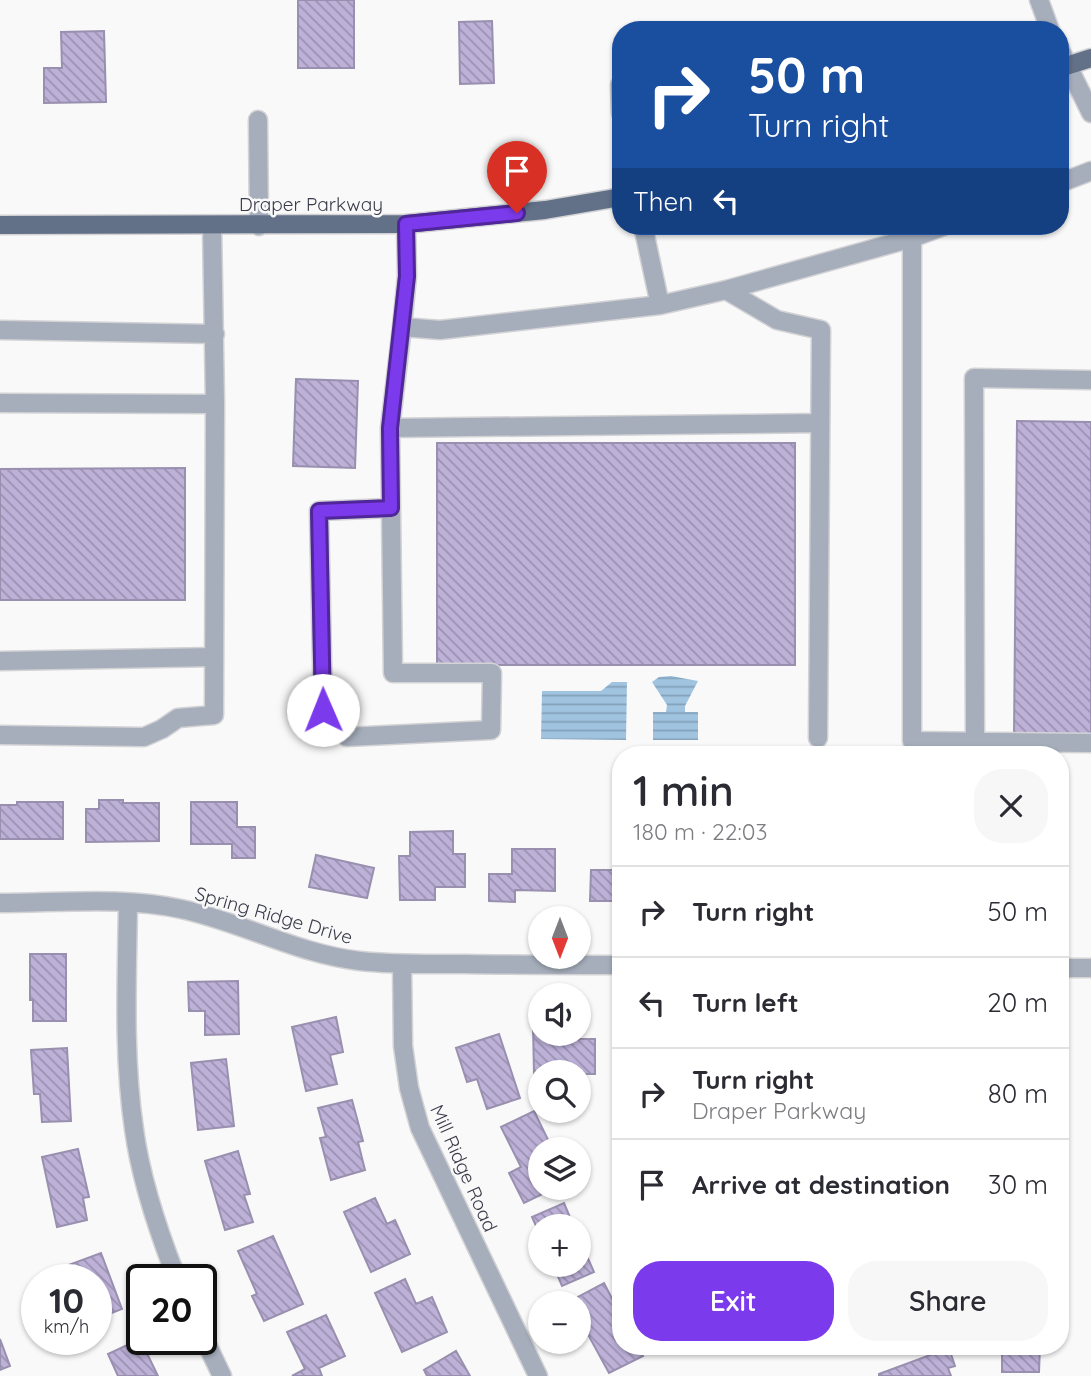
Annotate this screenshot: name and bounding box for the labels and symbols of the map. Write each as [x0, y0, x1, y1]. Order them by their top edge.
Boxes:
pin [487, 141, 547, 213]
street label: Draper Parkway [239, 192, 383, 216]
position arrow [286, 673, 360, 747]
street label: Spring Ridge Drive [192, 881, 356, 949]
north arrow [528, 906, 592, 970]
street label: Mill Ridge Road [425, 1101, 503, 1235]
speed limit sign: 20 [126, 1264, 217, 1355]

